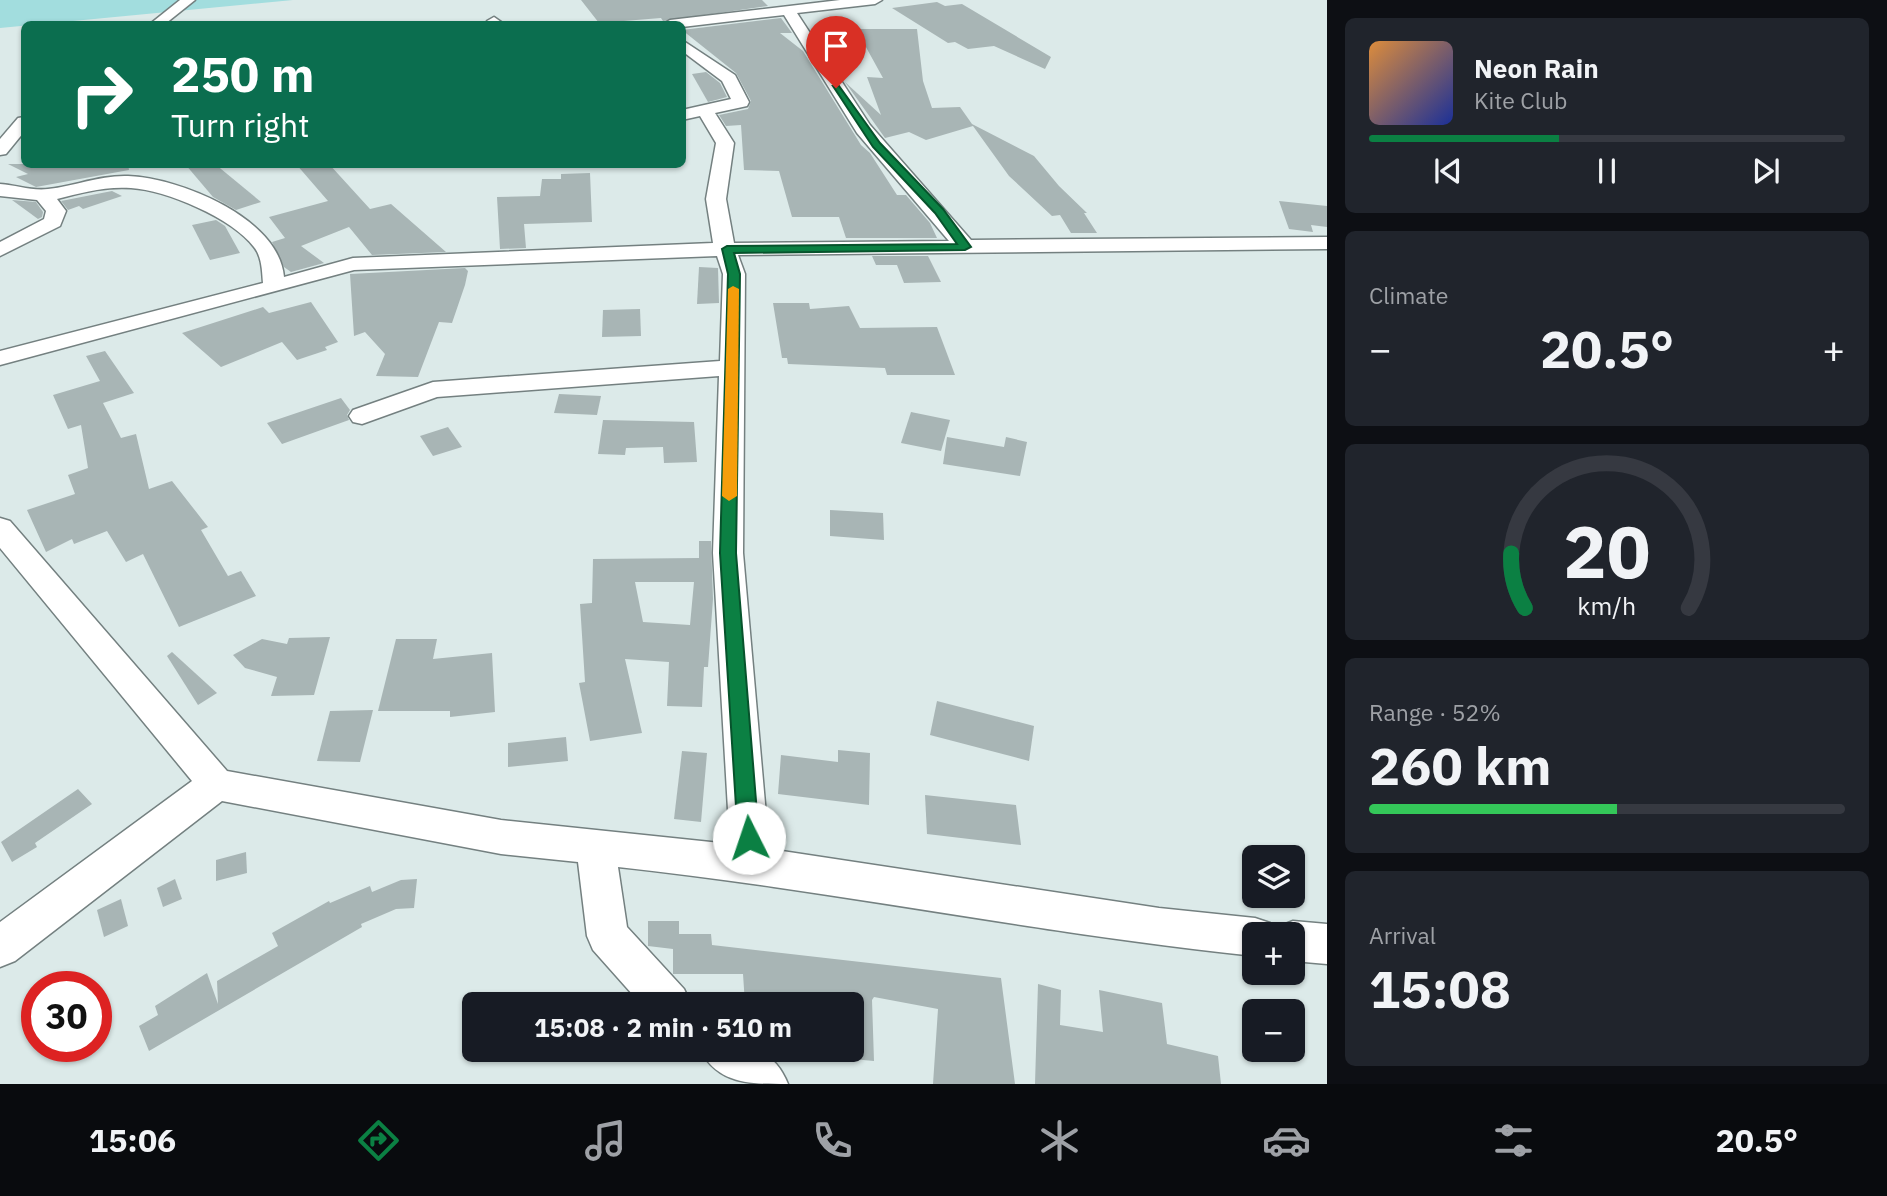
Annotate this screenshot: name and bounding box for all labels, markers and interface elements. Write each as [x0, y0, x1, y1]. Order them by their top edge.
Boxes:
pin [806, 16, 866, 88]
icon: arrive [817, 27, 855, 65]
text: 250 m [171, 42, 315, 105]
icon: right [56, 49, 147, 140]
text: Neon Rain [1474, 51, 1599, 85]
text: Kite Club [1474, 85, 1567, 115]
text: Turn right [171, 104, 309, 146]
icon: previous [1429, 152, 1467, 190]
icon: pause [1588, 152, 1626, 190]
icon: next [1747, 152, 1785, 190]
text: Climate [1369, 280, 1448, 310]
text: 20.5° [1540, 315, 1674, 382]
text: − [1369, 324, 1392, 373]
text: + [1822, 324, 1845, 373]
text: 20 [1563, 503, 1651, 598]
text: km/h [1578, 589, 1636, 622]
text: Range · 52% [1369, 697, 1501, 727]
text: 260 km [1369, 732, 1551, 799]
position arrow [712, 801, 786, 875]
map controls [1242, 845, 1305, 1062]
button: layers [1242, 845, 1305, 908]
text: Arrival [1369, 920, 1436, 950]
button: + [1242, 922, 1305, 985]
text: 15:08 [1369, 955, 1511, 1022]
speed limit sign: 30 [21, 971, 112, 1062]
button: − [1242, 999, 1305, 1062]
text: 15:08 · 2 min · 510 m [534, 1010, 792, 1044]
icon: directions [354, 1116, 403, 1165]
icon: music [581, 1116, 630, 1165]
icon: phone [808, 1116, 857, 1165]
icon: climate [1035, 1116, 1084, 1165]
icon: car [1262, 1116, 1311, 1165]
icon: filters [1489, 1116, 1538, 1165]
text: 15:06 [89, 1119, 176, 1161]
text: 20.5° [1715, 1119, 1798, 1161]

